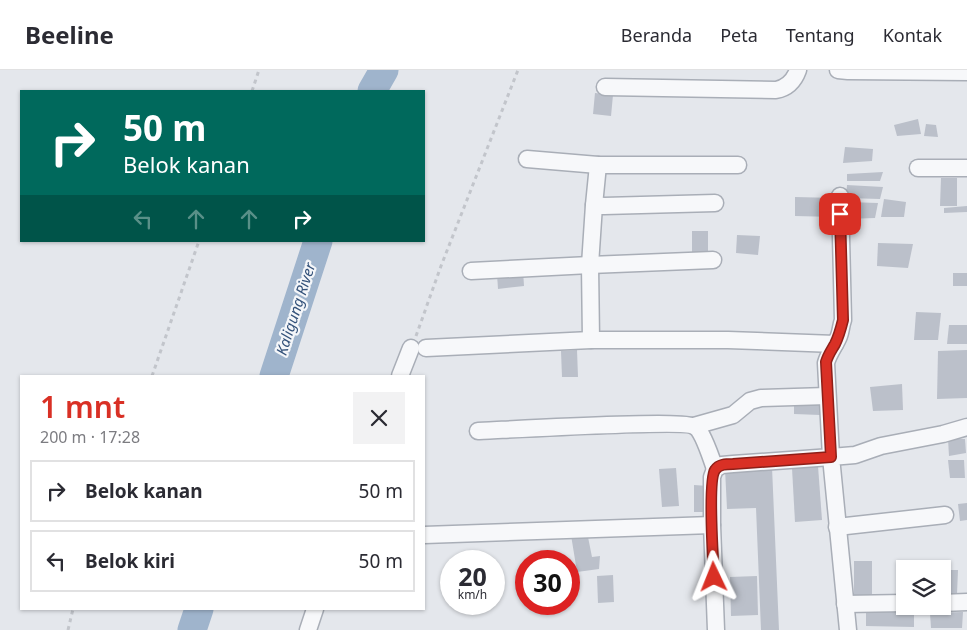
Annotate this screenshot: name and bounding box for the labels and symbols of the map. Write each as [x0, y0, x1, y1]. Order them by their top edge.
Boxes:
pin [819, 193, 861, 235]
water label: Kaligung River [271, 259, 320, 358]
speed limit sign: 30 [515, 550, 580, 615]
position arrow [687, 550, 739, 602]

